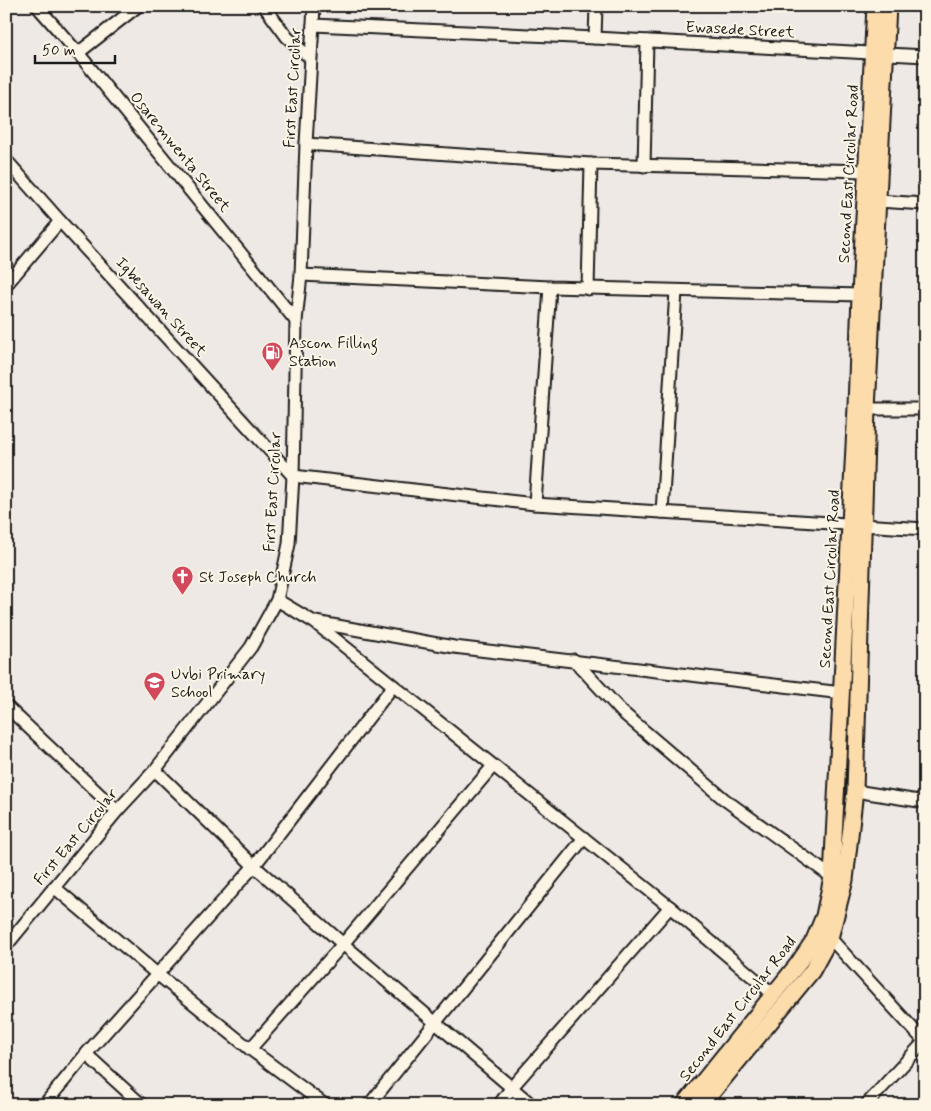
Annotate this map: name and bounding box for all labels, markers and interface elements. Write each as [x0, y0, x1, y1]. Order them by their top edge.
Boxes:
street label: Ewasede Street [685, 17, 796, 43]
street label: First East Circular [279, 27, 307, 149]
scale bar [35, 32, 115, 64]
text: 50 m [42, 41, 76, 61]
street label: Second East Circular Road [834, 84, 864, 264]
street label: Osaremwenta Street [125, 87, 235, 217]
street label: Igbesawan Street [111, 253, 212, 362]
place label: Ascon Filling Station [289, 333, 378, 372]
fuel station icon: Ascon Filling Station [261, 340, 285, 371]
street label: First East Circular [259, 431, 287, 553]
street label: Second East Circular Road [815, 489, 845, 669]
church icon: St Joseph Church [171, 565, 195, 596]
place label: St Joseph Church [199, 567, 316, 588]
place label: Uvbi Primary School [171, 664, 265, 703]
school or university icon: Uvbi Primary School [143, 671, 167, 702]
street label: First East Circular [29, 784, 123, 890]
street label: Second East Circular Road [675, 932, 801, 1086]

